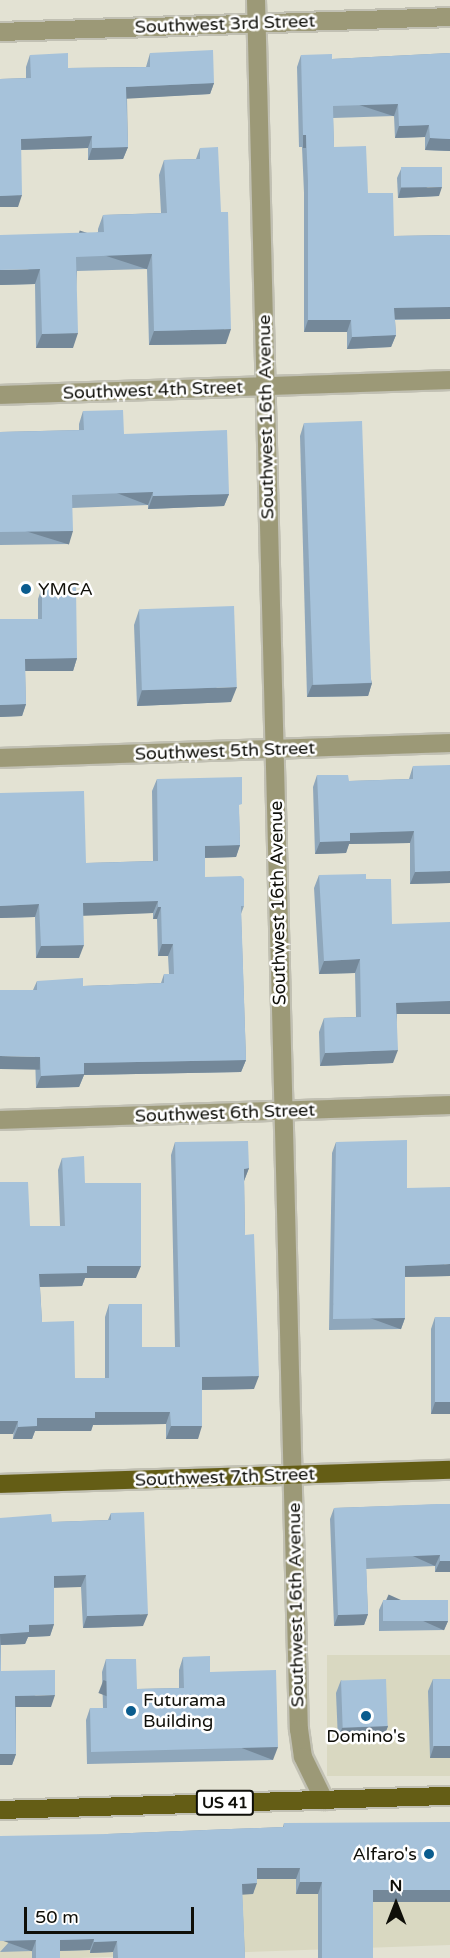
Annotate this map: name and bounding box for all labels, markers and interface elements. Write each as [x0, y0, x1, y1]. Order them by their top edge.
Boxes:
street label: Southwest 3rd Street [134, 10, 316, 38]
street label: Southwest 16th Avenue [253, 314, 279, 520]
street label: Southwest 4th Street [62, 376, 244, 404]
place label: YMCA [38, 578, 93, 600]
marker: YMCA [19, 582, 33, 596]
street label: Southwest 5th Street [134, 737, 316, 765]
street label: Southwest 16th Avenue [265, 800, 291, 1006]
street label: Southwest 6th Street [134, 1099, 316, 1127]
street label: Southwest 7th Street [134, 1463, 316, 1491]
street label: Southwest 16th Avenue [283, 1502, 309, 1708]
place label: Futurama Building [143, 1690, 226, 1732]
marker: Futurama Building [124, 1704, 138, 1718]
marker: Domino's [359, 1709, 373, 1723]
place label: Domino's [326, 1725, 406, 1747]
road number: US 41 [195, 1790, 255, 1816]
place label: Alfaro's [353, 1843, 417, 1865]
marker: Alfaro's [422, 1847, 436, 1861]
north arrow [366, 1874, 426, 1934]
text: N [390, 1876, 402, 1896]
scale bar [27, 1895, 196, 1933]
text: 50 m [35, 1906, 79, 1928]

